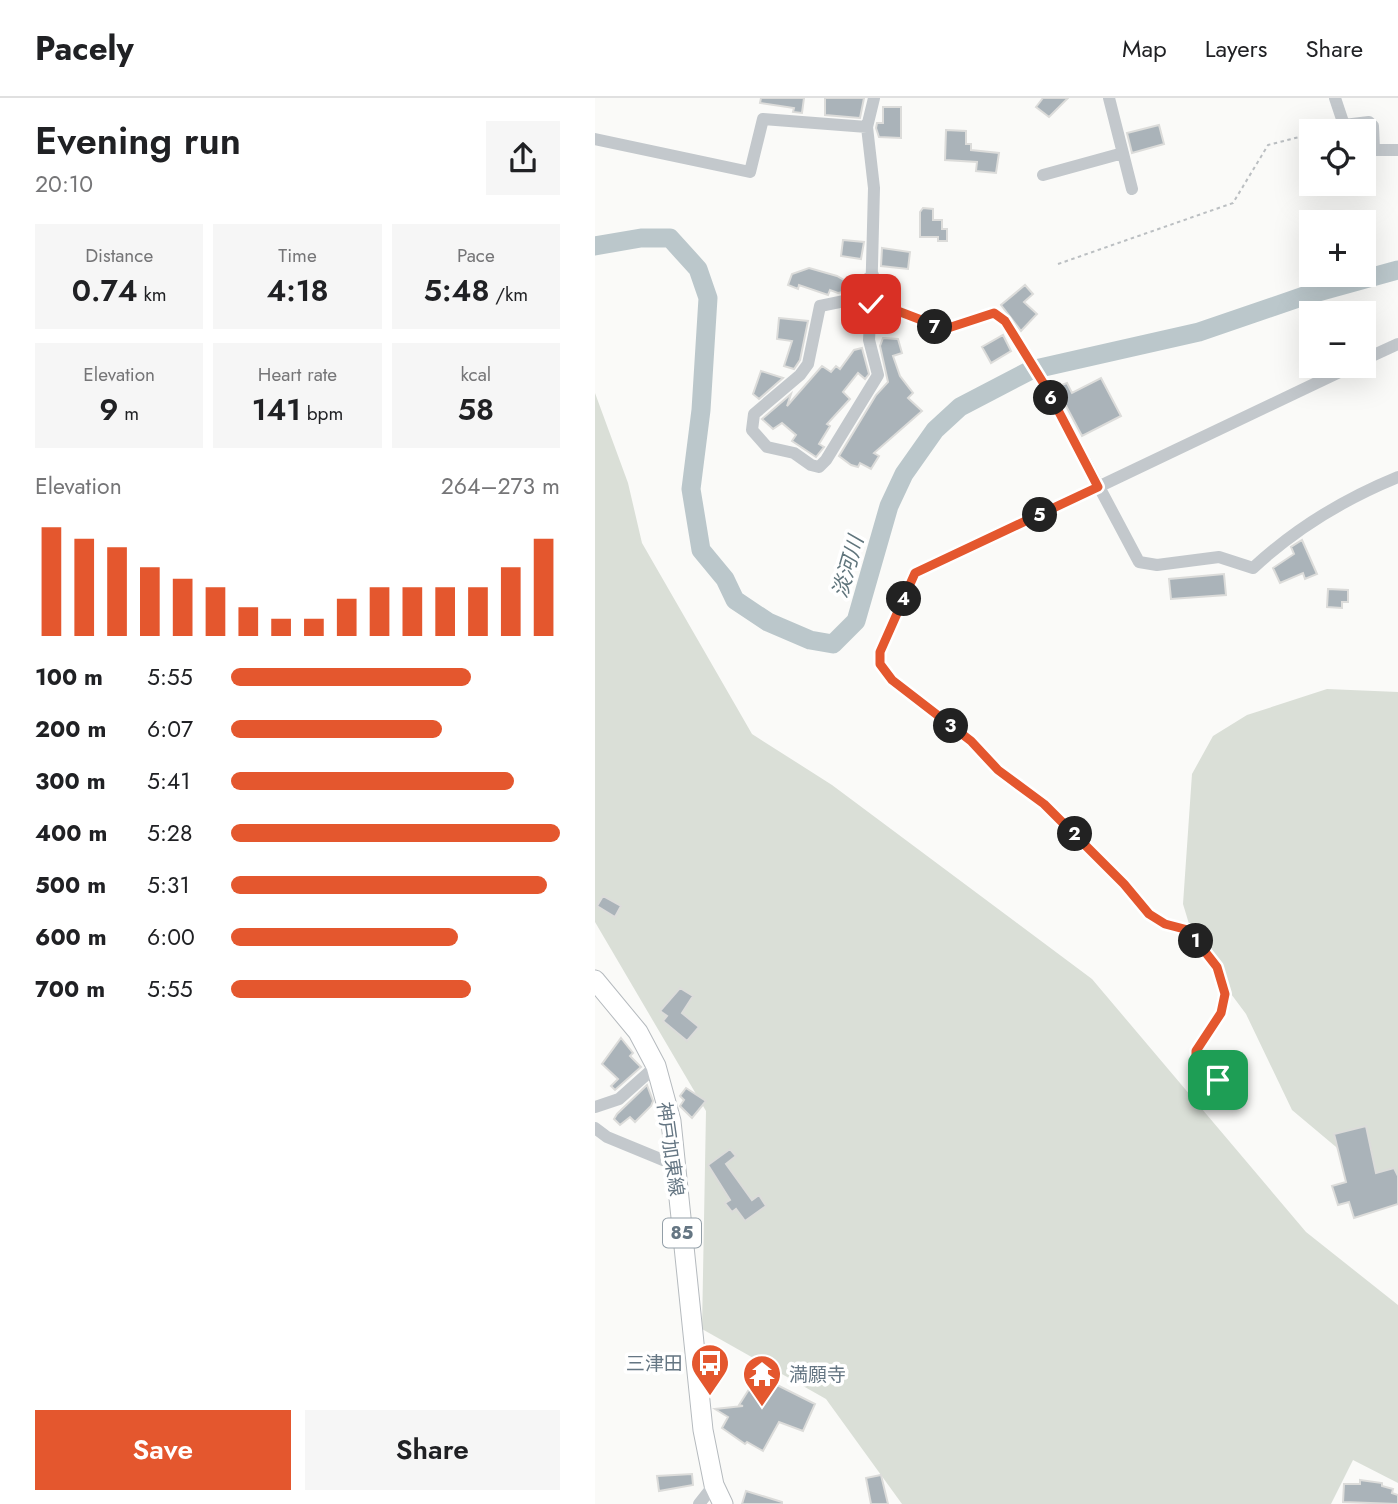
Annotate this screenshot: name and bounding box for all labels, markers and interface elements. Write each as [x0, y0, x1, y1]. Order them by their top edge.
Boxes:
text: Pacely [35, 25, 134, 72]
text: Map [1122, 31, 1167, 66]
text: Layers [1205, 31, 1267, 66]
text: Share [1305, 31, 1363, 66]
text: Evening run [35, 113, 241, 168]
map controls [1299, 119, 1376, 378]
button: locate [1299, 119, 1376, 196]
button: share [486, 121, 560, 195]
text: 20:10 [35, 167, 93, 201]
button: + [1299, 210, 1376, 287]
text: Distance [85, 242, 153, 269]
text: Time [278, 242, 317, 269]
text: Pace [457, 242, 495, 269]
text: 0.74 [72, 269, 138, 312]
text: 4:18 [266, 269, 329, 312]
text: 5:48 [423, 269, 489, 312]
pin [841, 274, 901, 334]
text: km [138, 281, 167, 308]
text: /km [489, 281, 528, 308]
icon: check [852, 285, 890, 323]
button: − [1299, 301, 1376, 378]
pin: 7 [917, 310, 953, 344]
text: 7 [929, 313, 940, 340]
text: Elevation [83, 361, 155, 388]
text: Heart rate [258, 361, 337, 388]
text: kcal [460, 361, 491, 388]
pin: 6 [1033, 380, 1069, 416]
text: 6 [1044, 384, 1057, 411]
text: 9 [99, 388, 119, 431]
text: 141 [252, 388, 301, 431]
text: 58 [457, 388, 494, 431]
text: m [119, 400, 139, 427]
text: bpm [301, 400, 343, 427]
text: Elevation [35, 469, 122, 503]
text: 264–273 m [441, 469, 560, 503]
pin: 5 [1023, 498, 1057, 532]
text: 5 [1033, 501, 1046, 528]
water label: 淡河川 [825, 531, 872, 601]
pin: 4 [887, 582, 921, 616]
text: 4 [897, 585, 910, 612]
text: 100 m [35, 660, 103, 694]
text: 5:55 [147, 660, 193, 694]
pin: 3 [933, 708, 969, 744]
text: 200 m [35, 712, 106, 746]
text: 6:07 [147, 712, 193, 746]
text: 3 [945, 712, 956, 739]
text: 300 m [35, 764, 106, 798]
text: 5:41 [147, 764, 191, 798]
text: 400 m [35, 816, 107, 850]
text: 5:28 [147, 816, 193, 850]
pin: 2 [1057, 816, 1093, 852]
text: 2 [1068, 820, 1081, 847]
text: 500 m [35, 868, 106, 902]
text: 5:31 [147, 868, 190, 902]
text: 600 m [35, 920, 107, 954]
text: 6:00 [147, 920, 195, 954]
pin: 1 [1179, 924, 1213, 958]
text: 1 [1191, 927, 1200, 954]
text: 700 m [35, 972, 105, 1006]
text: 5:55 [147, 972, 193, 1006]
pin [1188, 1050, 1248, 1110]
icon: arrive [1199, 1061, 1237, 1099]
street label: 神戸加東線 [651, 1100, 690, 1198]
road number: 85 [663, 1218, 701, 1248]
bus stop icon: 三津田 [689, 1342, 731, 1397]
place label: 三津田 [626, 1350, 683, 1377]
temple icon: 満願寺 [741, 1353, 783, 1408]
place label: 満願寺 [789, 1361, 846, 1388]
button: Save [35, 1410, 291, 1490]
button: Share [305, 1410, 560, 1490]

